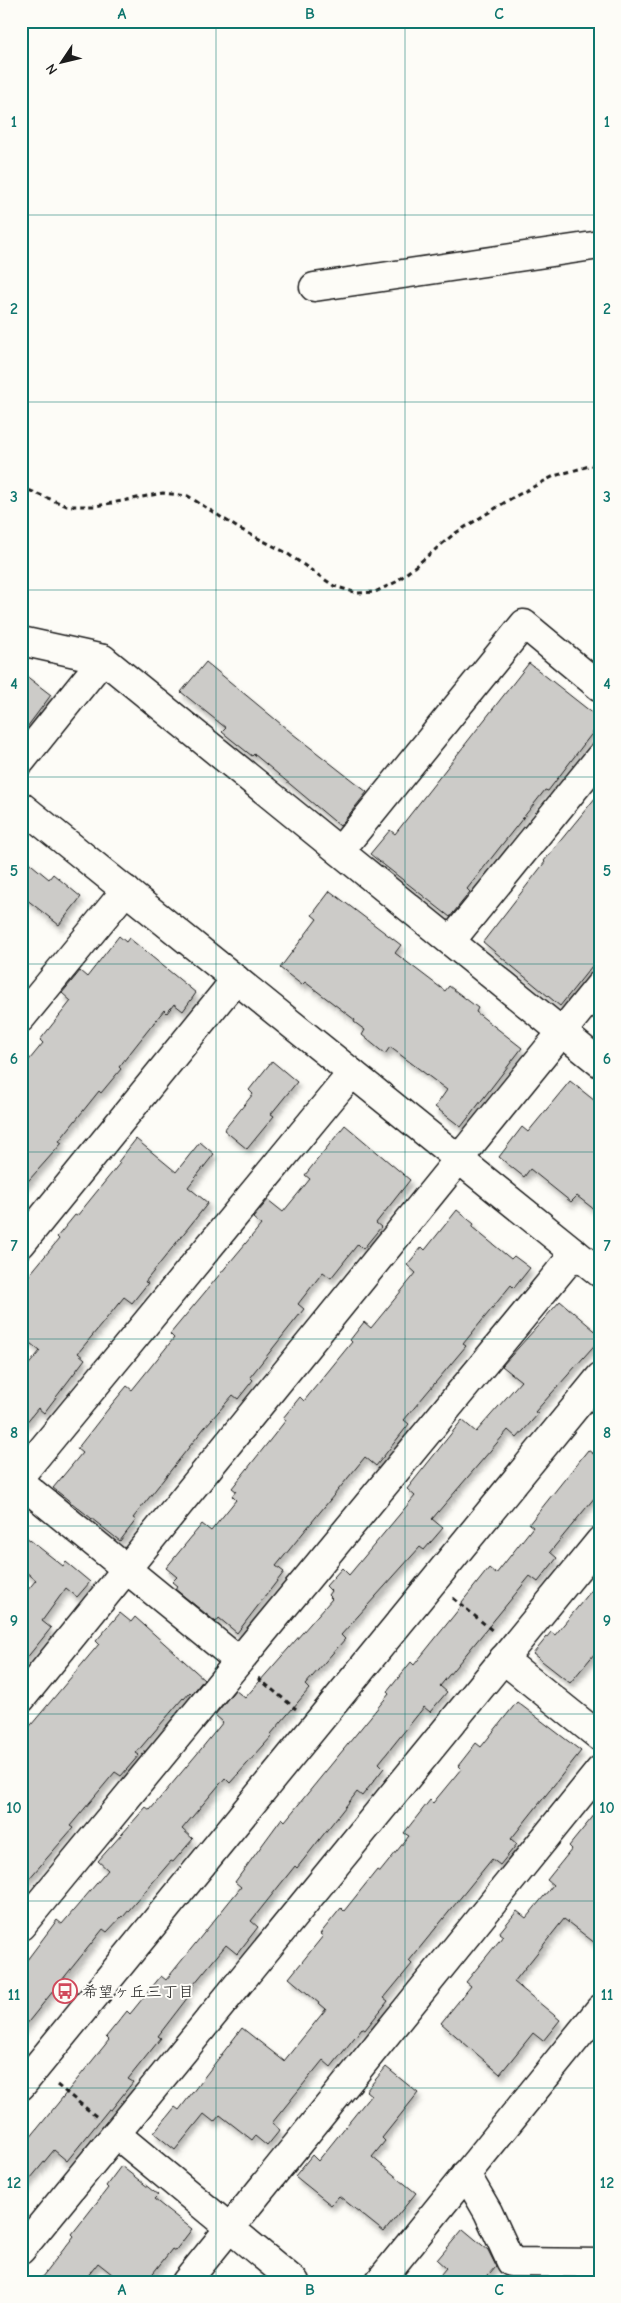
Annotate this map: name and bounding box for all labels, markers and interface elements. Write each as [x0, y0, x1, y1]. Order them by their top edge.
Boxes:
text: A [118, 5, 127, 23]
text: B [305, 5, 315, 23]
text: C [494, 5, 504, 23]
north arrow [38, 38, 88, 88]
text: N [42, 61, 61, 78]
text: 1 [11, 113, 17, 131]
text: 1 [604, 113, 610, 131]
text: 2 [10, 300, 18, 318]
text: 2 [603, 300, 611, 318]
text: 3 [10, 488, 18, 506]
text: 3 [603, 488, 611, 506]
text: 4 [10, 675, 18, 693]
text: 4 [603, 675, 611, 693]
text: 5 [10, 862, 18, 880]
text: 5 [603, 862, 611, 880]
text: 6 [10, 1050, 18, 1068]
text: 6 [603, 1050, 611, 1068]
text: 7 [10, 1237, 18, 1255]
text: 7 [603, 1237, 611, 1255]
text: 8 [10, 1424, 18, 1442]
text: 8 [603, 1424, 611, 1442]
text: 9 [10, 1612, 18, 1630]
text: 9 [603, 1612, 611, 1630]
text: 10 [6, 1799, 22, 1817]
text: 10 [599, 1799, 615, 1817]
bus stop icon: 希望ヶ丘三丁目 [52, 1978, 78, 2004]
place label: 希望ヶ丘三丁目 [82, 1983, 194, 2001]
text: 11 [8, 1986, 20, 2004]
text: 11 [601, 1986, 613, 2004]
text: 12 [7, 2174, 21, 2192]
text: 12 [600, 2174, 614, 2192]
text: A [118, 2281, 127, 2299]
text: B [305, 2281, 315, 2299]
text: C [494, 2281, 504, 2299]

